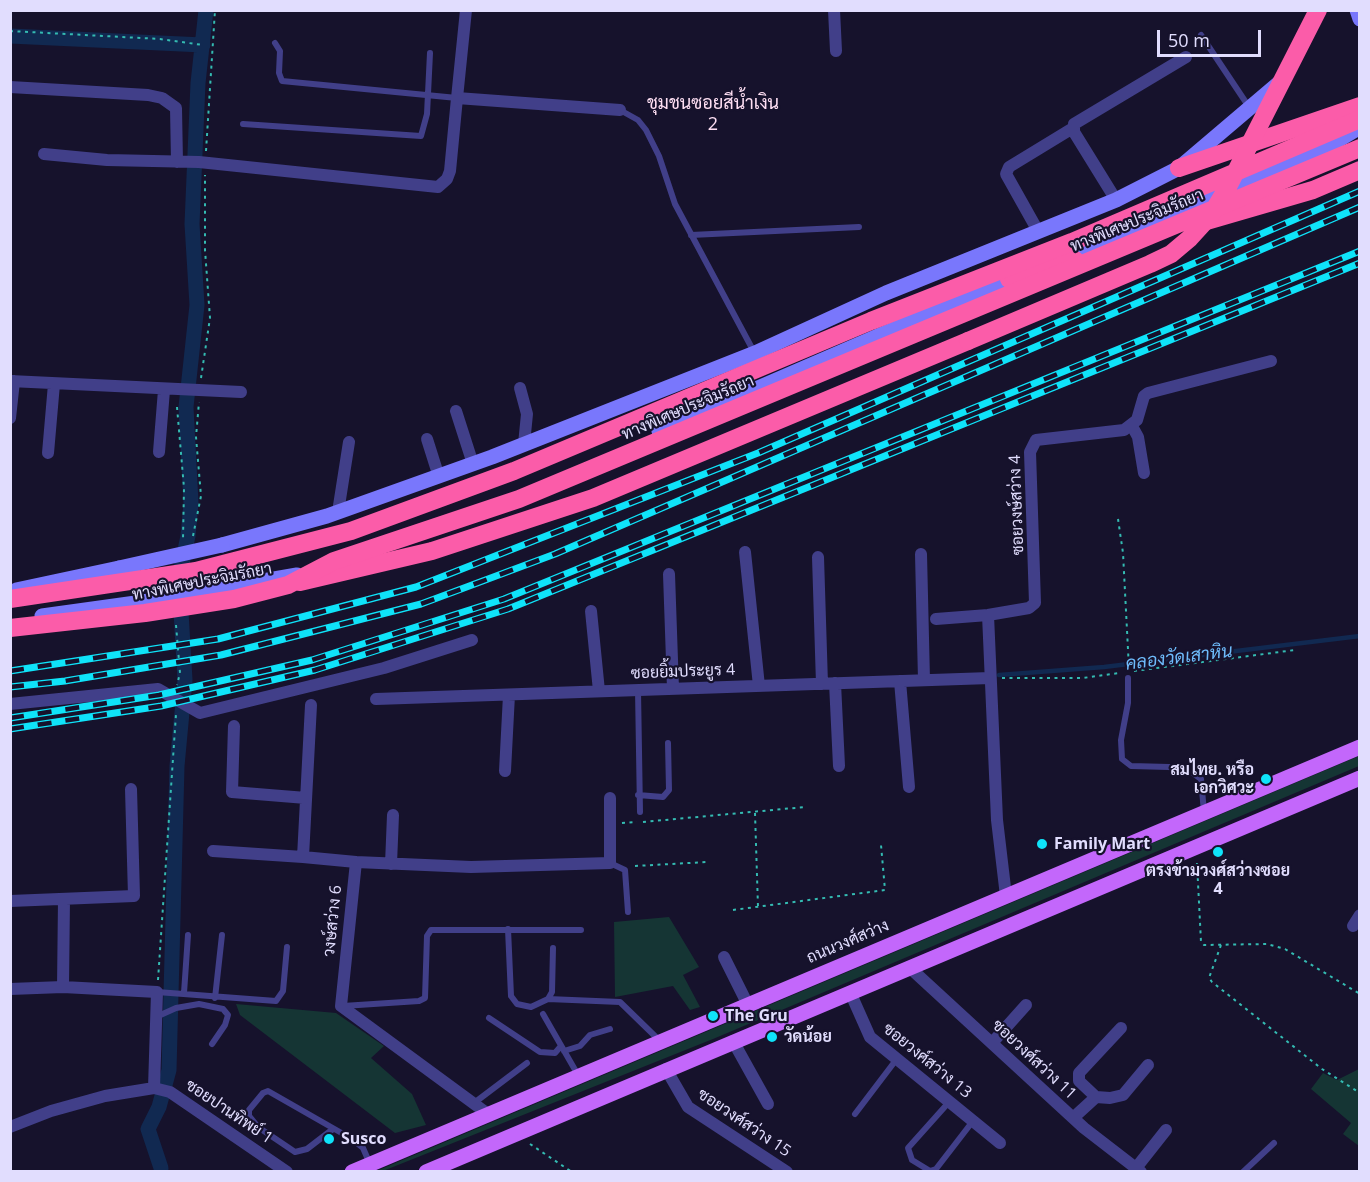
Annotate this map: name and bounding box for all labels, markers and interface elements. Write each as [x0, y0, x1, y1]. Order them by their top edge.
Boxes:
scale bar [1160, 18, 1264, 56]
text: 50 m [1168, 28, 1210, 52]
district label: ชุมชนซอยสีน้ำเงิน 2 [647, 93, 779, 136]
street label: ทางพิเศษประจิมรัถยา [1068, 186, 1206, 256]
street label: ทางพิเศษประจิมรัถยา [619, 371, 757, 445]
street label: ซอยวงษ์สว่าง 4 [1006, 454, 1028, 556]
street label: ทางพิเศษประจิมรัถยา [131, 559, 273, 605]
water label: คลองวัดเสาหิน [1124, 641, 1234, 675]
street label: ซอยยิ้มประยูร 4 [631, 661, 735, 683]
place label: สมไทย. หรือ เอกวิศวะ [1170, 760, 1254, 798]
marker: สมไทย. หรือ เอกวิศวะ [1259, 772, 1273, 786]
place label: Family Mart [1054, 834, 1150, 854]
marker: Family Mart [1035, 837, 1049, 851]
marker: ตรงข้ามวงศ์สว่างซอย 4 [1211, 845, 1225, 859]
place label: ตรงข้ามวงศ์สว่างซอย 4 [1146, 861, 1290, 899]
street label: วงษ์สว่าง 6 [320, 884, 346, 958]
street label: ถนนวงศ์สว่าง [804, 916, 892, 968]
place label: The Gru [725, 1006, 788, 1026]
marker: The Gru [706, 1009, 720, 1023]
street label: ซอยวงศ์สว่าง 11 [988, 1016, 1080, 1104]
street label: ซอยวงศ์สว่าง 13 [879, 1019, 975, 1103]
place label: วัดน้อย [784, 1027, 832, 1047]
marker: วัดน้อย [765, 1030, 779, 1044]
street label: ซอยปานทิพย์ 1 [182, 1076, 276, 1148]
street label: ซอยวงศ์สว่าง 15 [694, 1085, 794, 1161]
place label: Susco [341, 1129, 386, 1149]
marker: Susco [322, 1132, 336, 1146]

